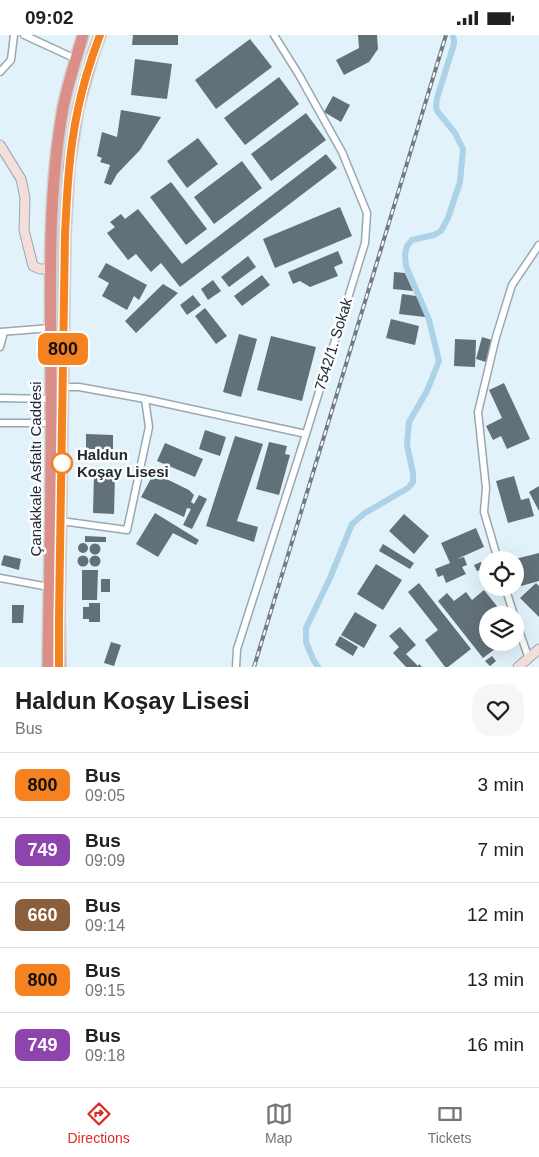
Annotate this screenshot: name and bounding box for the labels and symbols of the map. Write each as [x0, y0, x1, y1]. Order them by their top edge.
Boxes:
street label: 7542/1. Sokak [311, 295, 355, 392]
line badge: 800 [34, 333, 92, 365]
street label: Çanakkale Asfaltı Caddesi [27, 381, 44, 557]
place label: Haldun Koşay Lisesi [77, 446, 169, 480]
marker: Haldun Koşay Lisesi [51, 452, 73, 474]

